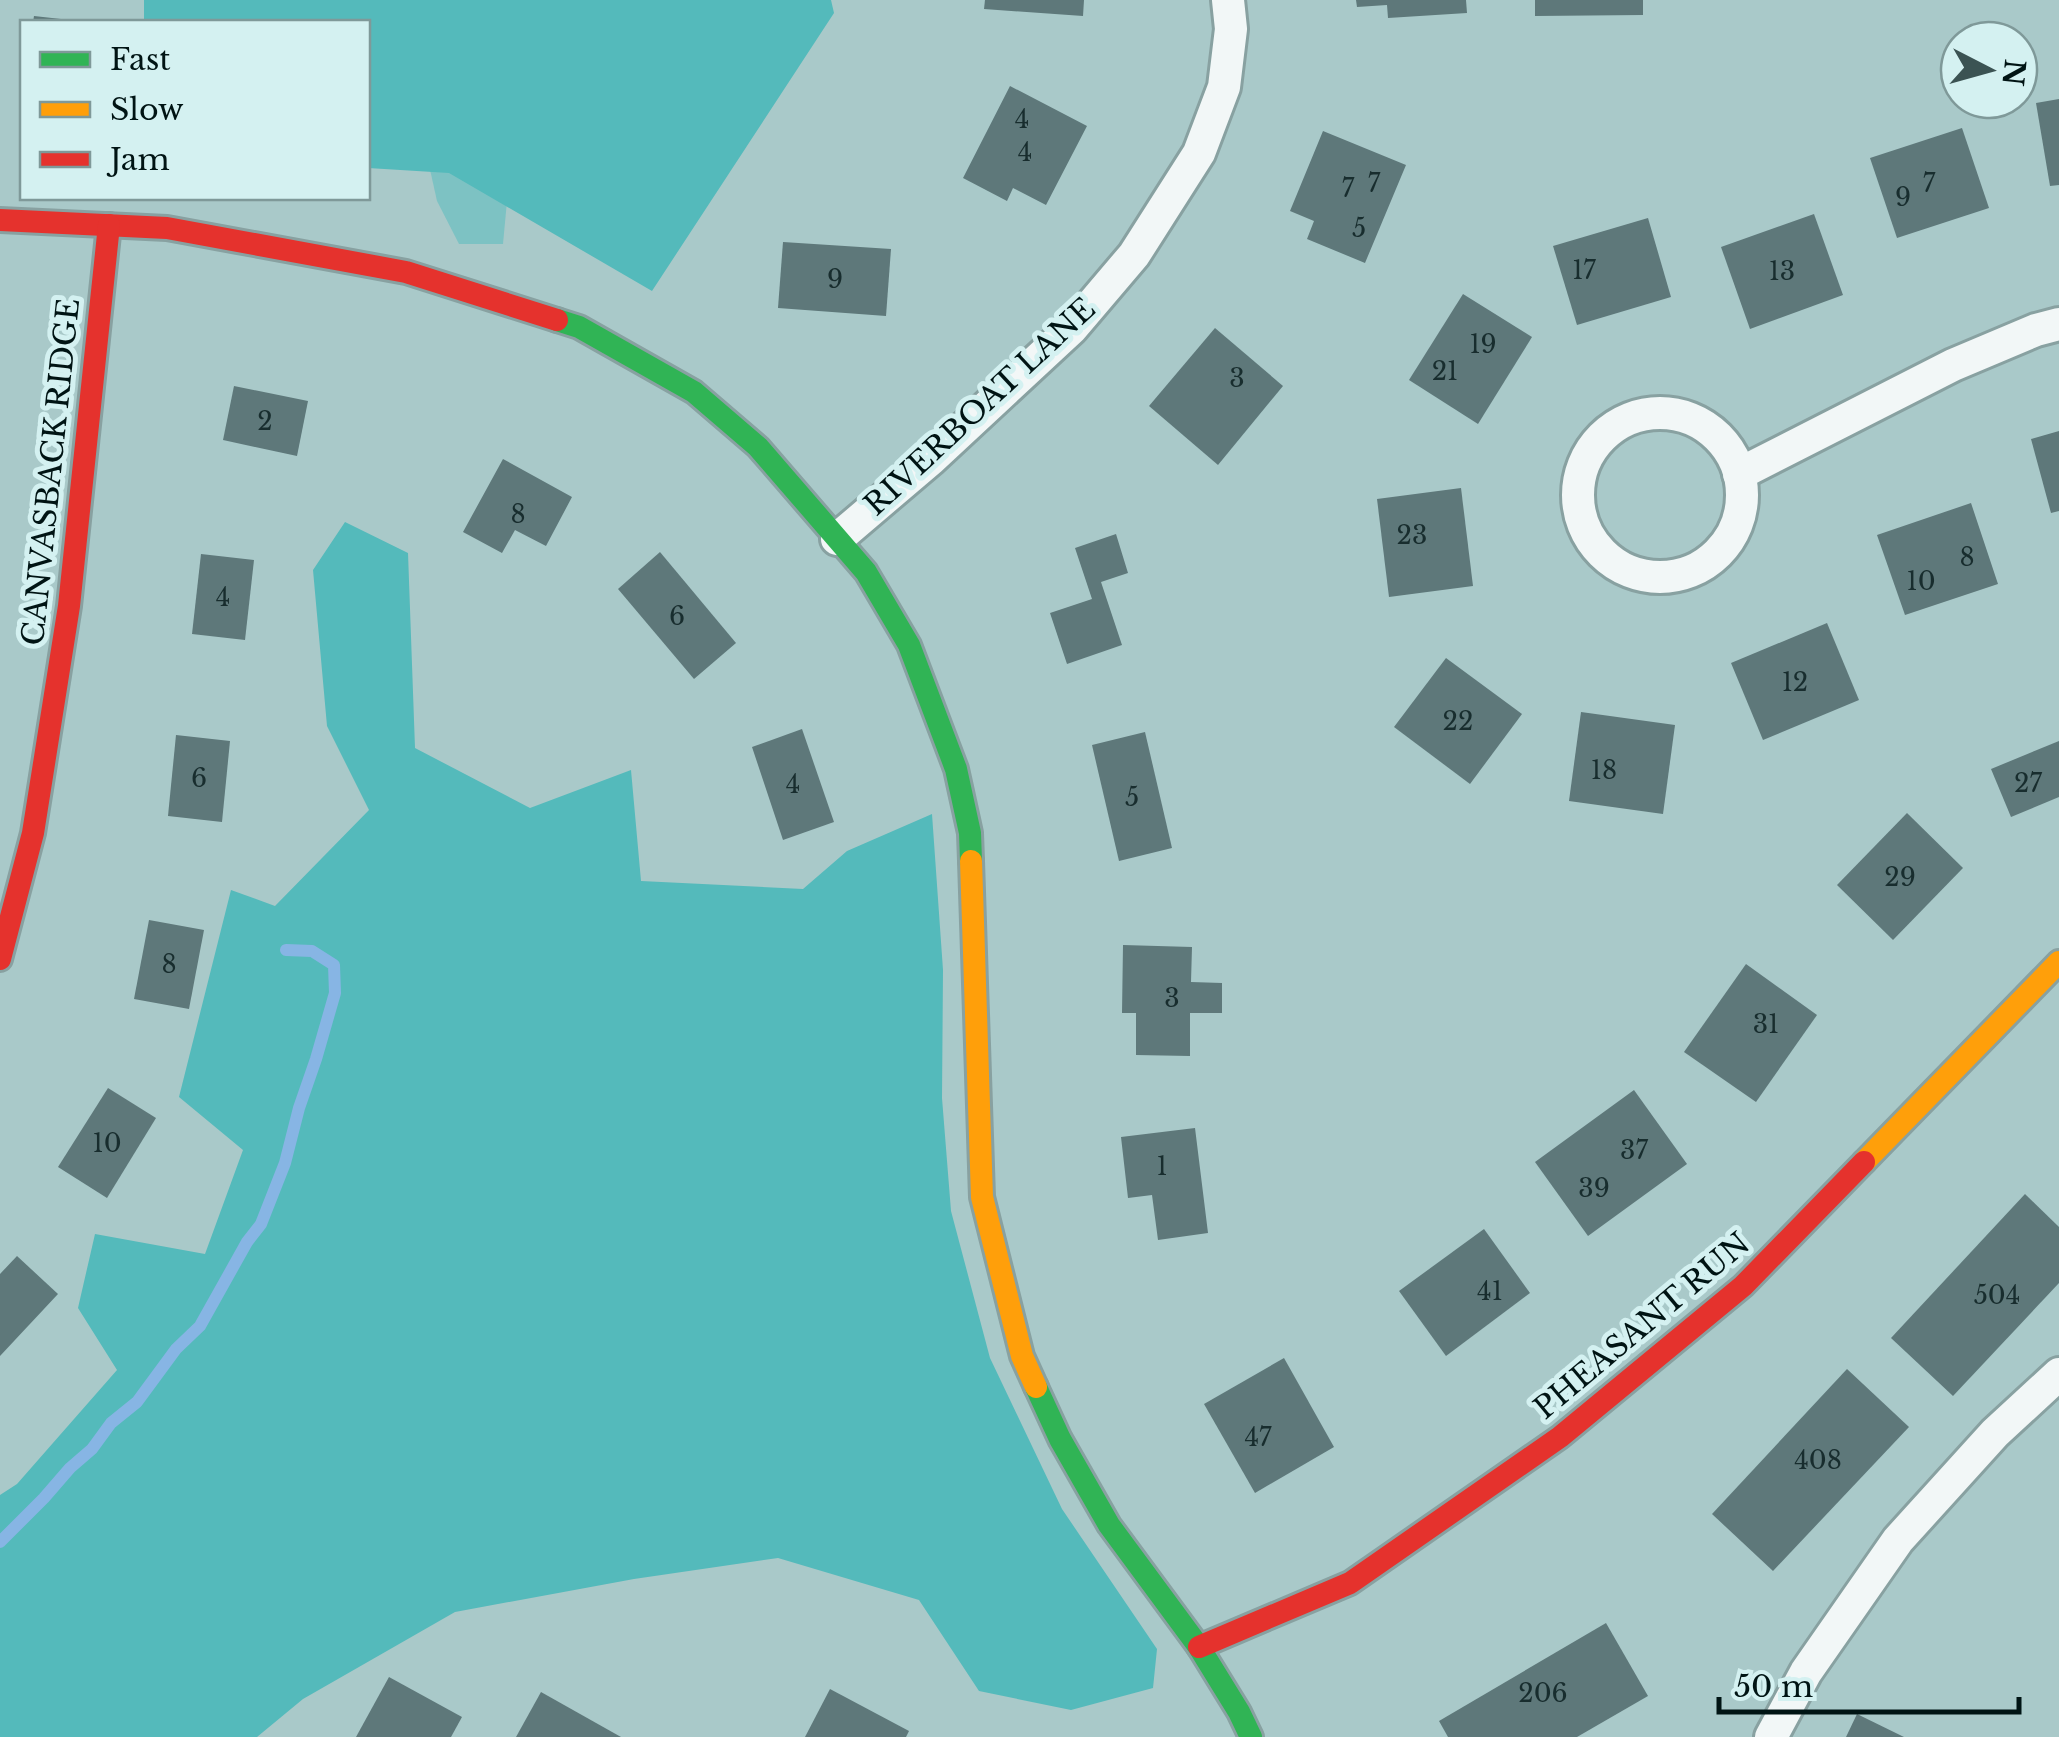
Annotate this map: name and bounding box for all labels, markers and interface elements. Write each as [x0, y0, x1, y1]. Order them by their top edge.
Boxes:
legend [20, 20, 370, 200]
north arrow [1939, 20, 2039, 120]
text: Fast [110, 41, 171, 78]
text: N [1995, 58, 2032, 87]
text: Slow [110, 91, 184, 128]
house number: 4 [1015, 104, 1029, 135]
house number: 4 [1018, 137, 1032, 168]
text: Jam [106, 141, 170, 178]
house number: 7 [1368, 168, 1381, 199]
house number: 7 [1923, 168, 1936, 199]
house number: 7 [1342, 173, 1355, 204]
house number: 9 [1895, 182, 1911, 213]
house number: 5 [1352, 213, 1366, 244]
house number: 17 [1572, 255, 1596, 286]
house number: 13 [1769, 256, 1795, 287]
house number: 9 [827, 264, 843, 295]
street label: RIVERBOAT LANE [857, 290, 1103, 523]
street label: CANVASBACK RIDGE [14, 296, 87, 647]
house number: 19 [1469, 329, 1497, 360]
house number: 21 [1432, 356, 1458, 387]
house number: 3 [1229, 363, 1245, 394]
house number: 2 [257, 406, 273, 437]
house number: 8 [510, 499, 526, 530]
house number: 23 [1397, 520, 1427, 551]
house number: 8 [1959, 542, 1975, 573]
house number: 10 [1906, 566, 1936, 597]
house number: 4 [216, 582, 230, 613]
house number: 6 [669, 601, 685, 632]
house number: 12 [1782, 667, 1808, 698]
house number: 22 [1443, 706, 1473, 737]
house number: 18 [1591, 755, 1617, 786]
house number: 6 [191, 763, 207, 794]
house number: 27 [2014, 768, 2042, 799]
house number: 4 [786, 769, 800, 800]
house number: 5 [1125, 782, 1139, 813]
house number: 29 [1884, 862, 1916, 893]
house number: 8 [161, 949, 177, 980]
house number: 3 [1164, 983, 1180, 1014]
house number: 31 [1753, 1009, 1779, 1040]
house number: 10 [92, 1128, 122, 1159]
house number: 37 [1620, 1135, 1648, 1166]
house number: 1 [1156, 1151, 1168, 1182]
house number: 39 [1578, 1173, 1610, 1204]
street label: PHEASANT RUN [1526, 1225, 1757, 1427]
house number: 41 [1477, 1276, 1503, 1307]
house number: 504 [1974, 1280, 2020, 1311]
house number: 47 [1244, 1422, 1272, 1453]
house number: 408 [1794, 1445, 1842, 1476]
scale bar [1719, 1652, 2019, 1714]
text: 50 m [1734, 1668, 1813, 1705]
house number: 206 [1518, 1678, 1568, 1709]

